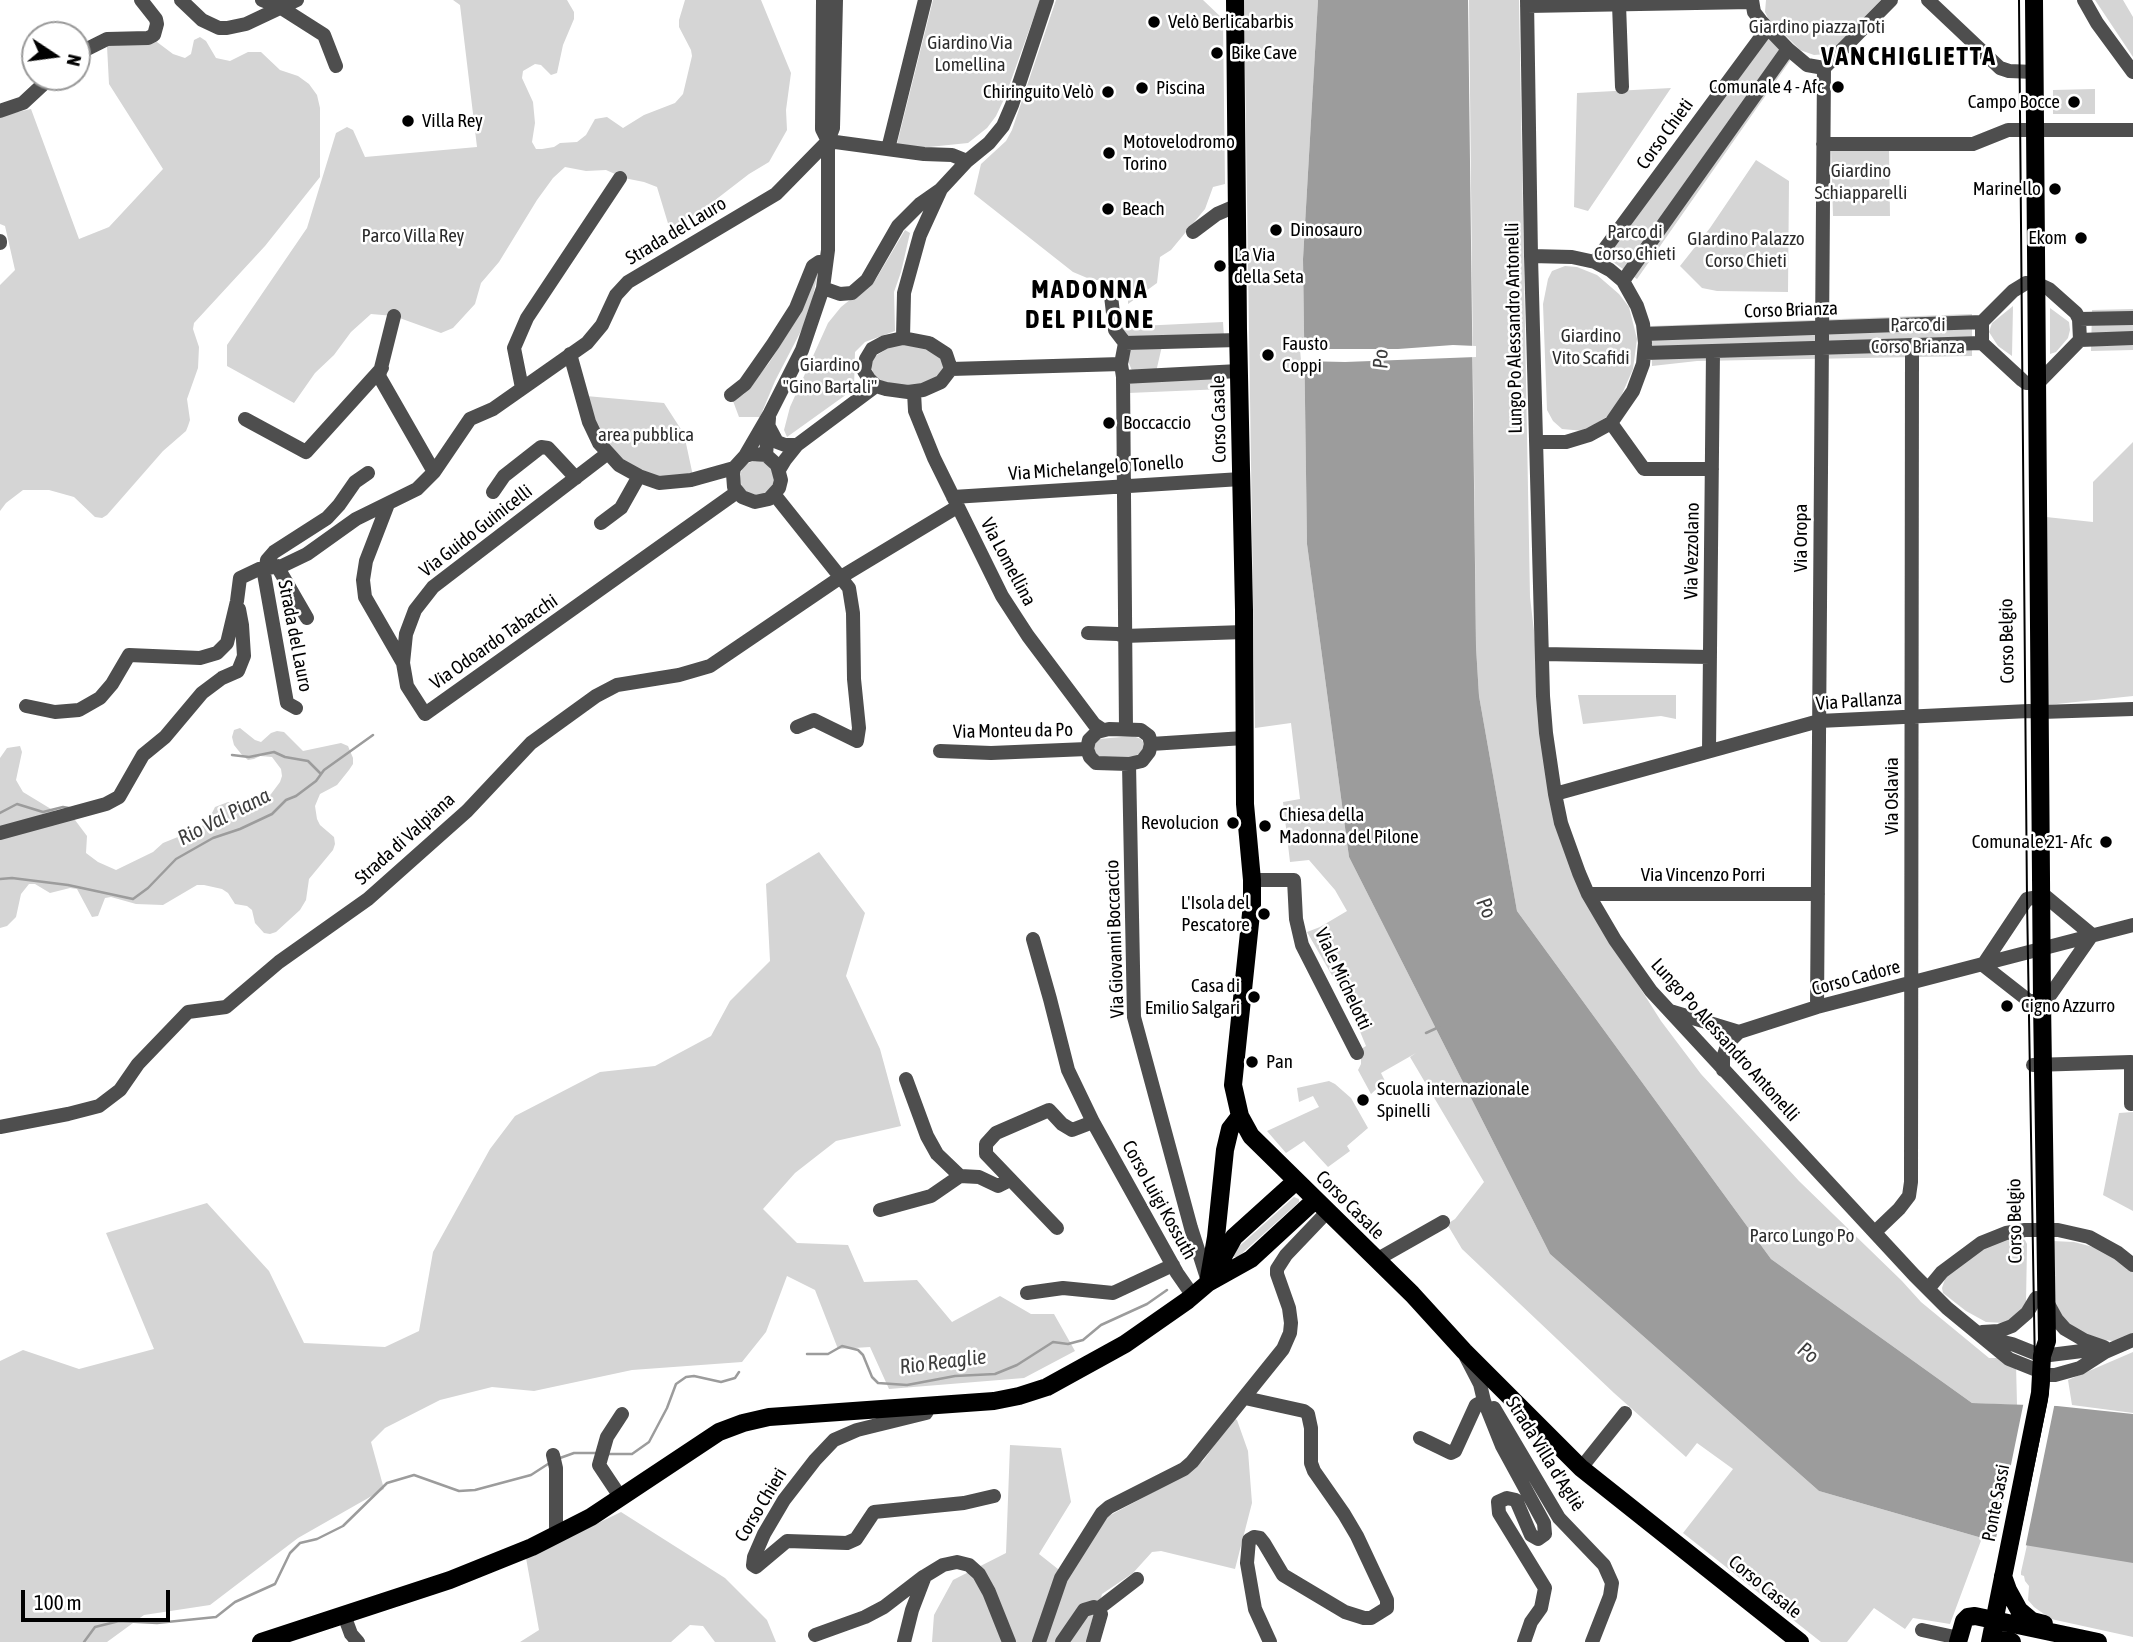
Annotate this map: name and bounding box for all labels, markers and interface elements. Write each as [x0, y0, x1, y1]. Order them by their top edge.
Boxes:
place label: Velò Berlicabarbis [1168, 11, 1294, 33]
marker: Velò Berlicabarbis [1146, 14, 1162, 30]
park label: Giardino piazza Toti [1749, 16, 1885, 38]
north arrow [21, 21, 91, 91]
park label: Giardino Via Lomellina [927, 32, 1013, 76]
district label: VANCHIGLIETTA [1823, 41, 1995, 73]
place label: Bike Cave [1231, 42, 1297, 64]
marker: Bike Cave [1209, 45, 1225, 61]
text: N [63, 52, 86, 68]
place label: Comunale 4 - Afc [1709, 76, 1824, 98]
place label: Piscina [1156, 77, 1205, 99]
marker: Comunale 4 - Afc [1830, 79, 1846, 95]
marker: Piscina [1134, 80, 1150, 96]
place label: Chiringuito Velò [983, 81, 1094, 103]
marker: Chiringuito Velò [1100, 84, 1116, 100]
place label: Campo Bocce [1968, 91, 2060, 113]
street label: Corso Chieti [1632, 94, 1698, 174]
marker: Campo Bocce [2066, 94, 2082, 110]
place label: Villa Rey [422, 110, 483, 132]
marker: Villa Rey [400, 113, 416, 129]
place label: Motovelodromo Torino [1123, 131, 1235, 175]
marker: Motovelodromo Torino [1101, 145, 1117, 161]
park label: Giardino Schiapparelli [1815, 160, 1907, 204]
place label: Marinello [1973, 178, 2041, 200]
marker: Marinello [2047, 181, 2063, 197]
street label: Strada del Lauro [622, 192, 730, 270]
place label: Beach [1122, 198, 1165, 220]
marker: Beach [1100, 201, 1116, 217]
place label: Dinosauro [1290, 219, 1362, 241]
park label: Parco di Corso Chieti [1594, 221, 1676, 265]
marker: Dinosauro [1268, 222, 1284, 238]
street label: Lungo Po Alessandro Antonelli [1501, 222, 1527, 434]
park label: Parco Villa Rey [362, 225, 464, 247]
place label: Ekom [2028, 227, 2067, 249]
park label: GIardino Palazzo Corso Chieti [1687, 228, 1805, 272]
marker: Ekom [2073, 230, 2089, 246]
place label: La Via della Seta [1234, 244, 1304, 288]
marker: La Via della Seta [1212, 258, 1228, 274]
district label: MADONNA DEL PILONE [1026, 274, 1154, 336]
street label: Corso Brianza [1744, 297, 1838, 323]
park label: Parco di Corso Brianza [1871, 314, 1965, 358]
park label: Giardino Vito Scafidi [1552, 325, 1630, 369]
place label: Fausto Coppi [1282, 333, 1328, 377]
marker: Fausto Coppi [1260, 347, 1276, 363]
water label: Po [1368, 349, 1394, 369]
park label: Giardino "Gino Bartali" [783, 354, 877, 398]
street label: Corso Casale [1207, 375, 1231, 463]
place label: Boccaccio [1123, 412, 1191, 434]
marker: Boccaccio [1101, 415, 1117, 431]
park label: area pubblica [598, 424, 694, 446]
street label: Via Michelangelo Tonello [1008, 450, 1184, 486]
street label: Via Guido Guinicelli [415, 480, 537, 582]
street label: Via Vezzolano [1680, 502, 1704, 600]
street label: Via Oropa [1790, 504, 1812, 572]
street label: Via Lomellina [975, 514, 1041, 610]
street label: Strada del Lauro [273, 578, 317, 694]
street label: Via Odoardo Tabacchi [426, 590, 562, 694]
street label: Corso Belgio [1995, 598, 2019, 684]
street label: Via Pallanza [1815, 687, 1903, 715]
street label: Via Monteu da Po [953, 719, 1073, 743]
street label: Via Oslavia [1881, 757, 1903, 835]
water label: Rio Val Piana [174, 783, 274, 851]
street label: Strada di Valpiana [350, 788, 460, 890]
place label: Chiesa della Madonna del Pilone [1279, 804, 1419, 848]
place label: Revolucion [1141, 812, 1219, 834]
marker: Revolucion [1225, 815, 1241, 831]
marker: Chiesa della Madonna del Pilone [1257, 818, 1273, 834]
place label: Comunale 21- Afc [1972, 831, 2092, 853]
marker: Comunale 21- Afc [2098, 834, 2114, 850]
street label: Via Giovanni Boccaccio [1101, 859, 1129, 1019]
street label: Via Vincenzo Porri [1641, 864, 1765, 886]
place label: L'Isola del Pescatore [1181, 892, 1250, 936]
water label: Po [1470, 894, 1502, 922]
marker: L'Isola del Pescatore [1256, 906, 1272, 922]
street label: Viale Michelotti [1309, 924, 1377, 1034]
street label: Lungo Po Alessandro Antonelli [1646, 954, 1804, 1126]
street label: Corso Cadore [1809, 955, 1903, 1001]
place label: Casa di Emilio Salgari [1145, 975, 1240, 1019]
marker: Casa di Emilio Salgari [1246, 989, 1262, 1005]
place label: Cigno Azzurro [2021, 995, 2115, 1017]
marker: Cigno Azzurro [1999, 998, 2015, 1014]
place label: Pan [1266, 1051, 1293, 1073]
marker: Pan [1244, 1054, 1260, 1070]
place label: Scuola internazionale Spinelli [1377, 1078, 1529, 1122]
marker: Scuola internazionale Spinelli [1355, 1092, 1371, 1108]
street label: Corso Luigi Kossuth [1117, 1137, 1201, 1263]
street label: Corso Casale [1311, 1166, 1389, 1244]
street label: Corso Belgio [2003, 1178, 2027, 1264]
park label: Parco Lungo Po [1749, 1225, 1855, 1247]
water label: Po [1792, 1337, 1824, 1369]
water label: Rio Reaglie [898, 1344, 988, 1380]
street label: Strada Villa d'Agliè [1501, 1393, 1589, 1515]
street label: Ponte Sassi [1977, 1462, 2015, 1544]
street label: Corso Chieri [730, 1464, 792, 1546]
street label: Corso Casale [1724, 1551, 1806, 1623]
scale bar [24, 1576, 173, 1620]
text: 100 m [34, 1590, 82, 1614]

